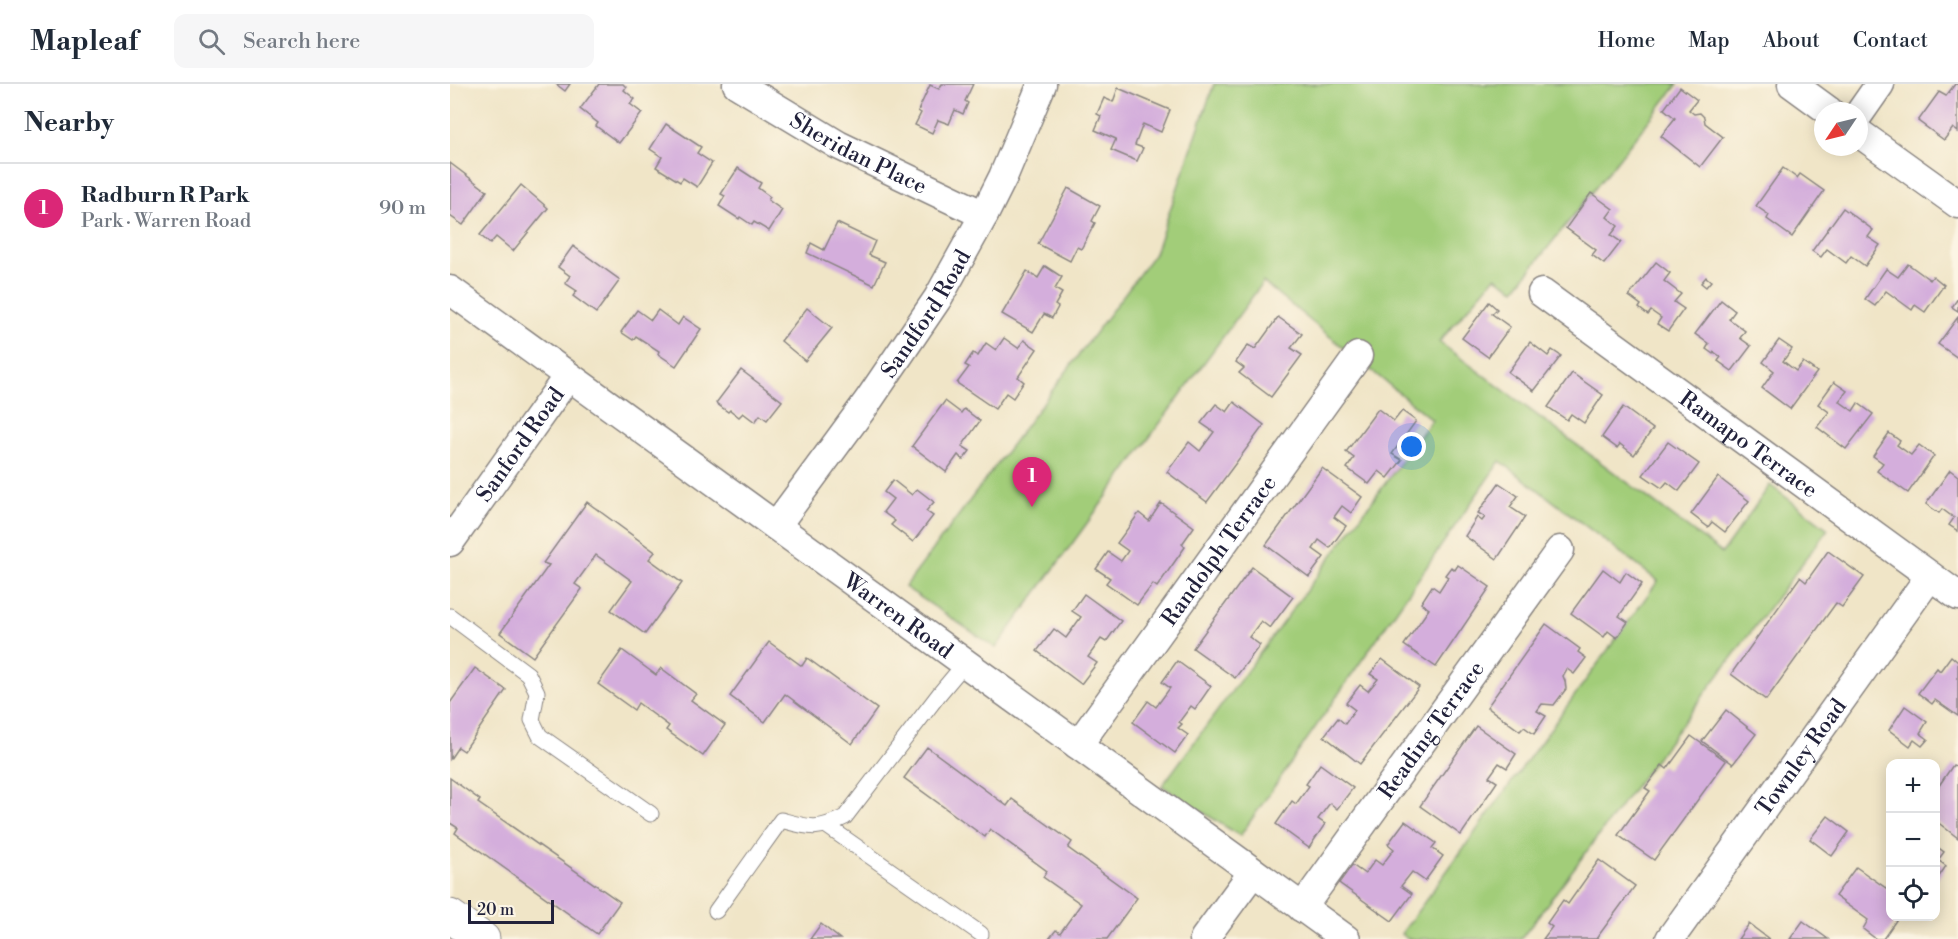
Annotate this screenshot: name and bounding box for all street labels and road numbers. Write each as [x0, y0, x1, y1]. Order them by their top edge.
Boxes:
street label: Sheridan Place [785, 107, 931, 201]
street label: Sandford Road [876, 245, 977, 383]
street label: Sanford Road [471, 382, 571, 508]
street label: Ramapo Terrace [1674, 386, 1822, 504]
street label: Randolph Terrace [1156, 470, 1283, 632]
street label: Warren Road [837, 567, 958, 665]
street label: Reading Terrace [1373, 656, 1491, 805]
street label: Townley Road [1751, 694, 1853, 822]

